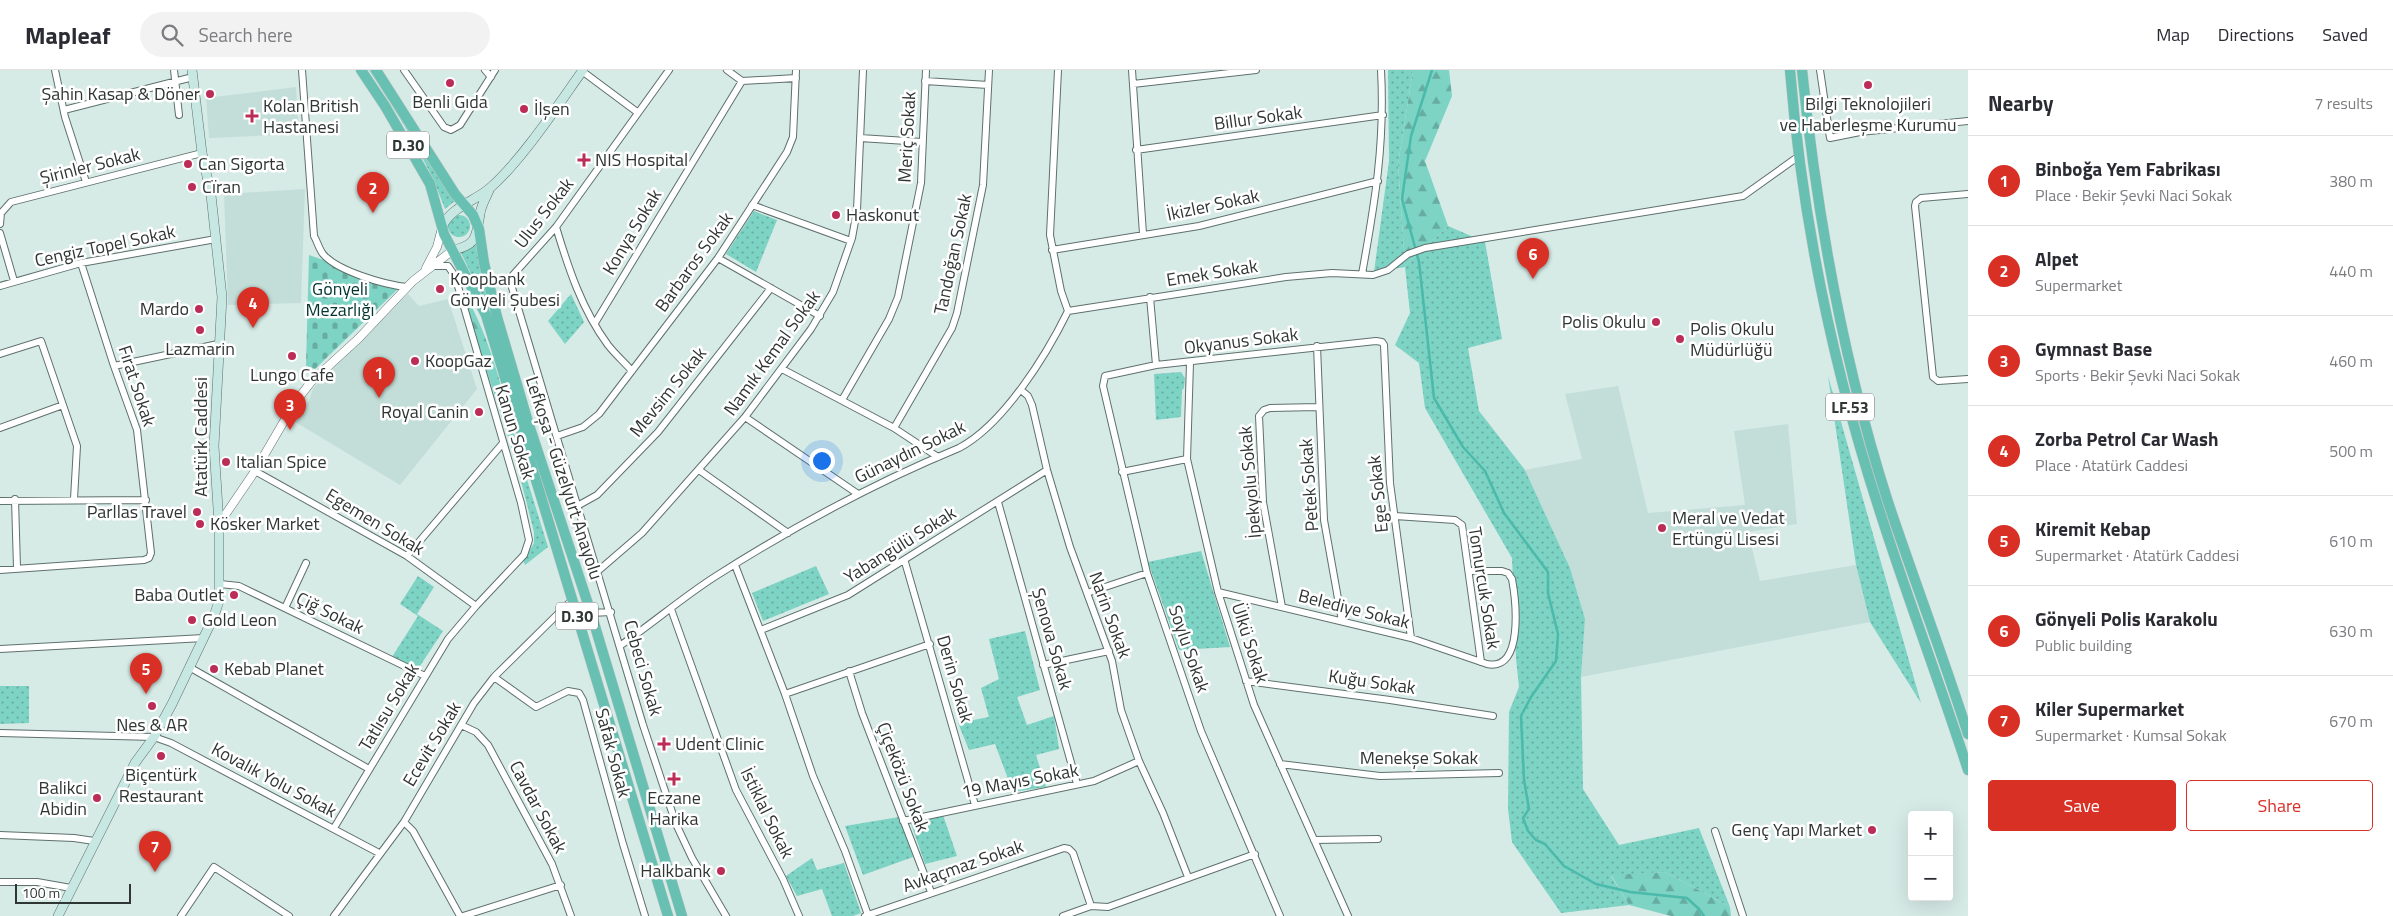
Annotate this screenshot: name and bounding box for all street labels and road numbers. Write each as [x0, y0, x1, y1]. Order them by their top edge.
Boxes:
street label: Meriç Sokak [891, 90, 922, 183]
street label: Billur Sokak [1212, 98, 1304, 137]
road number: D.30 [387, 132, 429, 158]
street label: Şirinler Sokak [37, 140, 143, 191]
street label: Ulus Sokak [507, 171, 580, 254]
street label: İkizler Sokak [1164, 181, 1262, 227]
street label: Konya Sokak [595, 183, 668, 280]
street label: Tandoğan Sokak [927, 191, 979, 317]
street label: Barbaros Sokak [648, 206, 739, 317]
street label: Cengiz Topel Sokak [32, 217, 178, 274]
street label: Emek Sokak [1164, 252, 1260, 293]
street label: Namık Kemal Sokak [717, 284, 827, 421]
street label: Okyanus Sokak [1182, 320, 1300, 361]
street label: Mevsim Sokak [623, 340, 713, 443]
street label: Fırat Sokak [112, 342, 163, 430]
street label: Lefkoşa - Güzelyurt Anayolu [519, 373, 610, 583]
street label: Atatürk Caddesi [187, 377, 214, 497]
street label: Kanun Sokak [488, 381, 543, 483]
road number: LF.53 [1826, 394, 1874, 421]
street label: Günaydın Sokak [850, 413, 970, 490]
street label: İpekyolu Sokak [1231, 424, 1268, 539]
street label: Petek Sokak [1292, 437, 1325, 532]
street label: Ege Sokak [1360, 454, 1395, 534]
street label: Egemen Sokak [321, 481, 430, 562]
street label: Yabangülü Sokak [838, 499, 961, 590]
street label: Tomurcuk Sokak [1462, 525, 1508, 651]
street label: Narin Sokak [1082, 568, 1139, 662]
street label: Belediye Sokak [1296, 582, 1413, 635]
street label: Çiğ Sokak [292, 585, 369, 641]
street label: Şenova Sokak [1025, 585, 1080, 693]
street label: Ülkü Sokak [1225, 599, 1276, 687]
street label: Soylu Sokak [1162, 601, 1217, 697]
road number: D.30 [556, 602, 598, 630]
street label: Cebeci Sokak [617, 617, 670, 719]
street label: Derin Sokak [930, 632, 981, 726]
street label: Tatlısu Sokak [352, 657, 426, 756]
street label: Kuğu Sokak [1327, 662, 1418, 701]
street label: Ecevit Sokak [396, 696, 468, 791]
street label: Safak Sokak [589, 705, 638, 801]
street label: Çiçeközü Sokak [870, 718, 937, 836]
street label: Kovalık Yolu Sokak [207, 735, 342, 824]
street label: Menekşe Sokak [1360, 744, 1479, 771]
street label: Cavdar Sokak [503, 756, 574, 858]
street label: 19 Mayıs Sokak [959, 756, 1081, 805]
street label: İstiklal Sokak [734, 763, 801, 863]
street label: Avkaçmaz Sokak [899, 832, 1027, 899]

